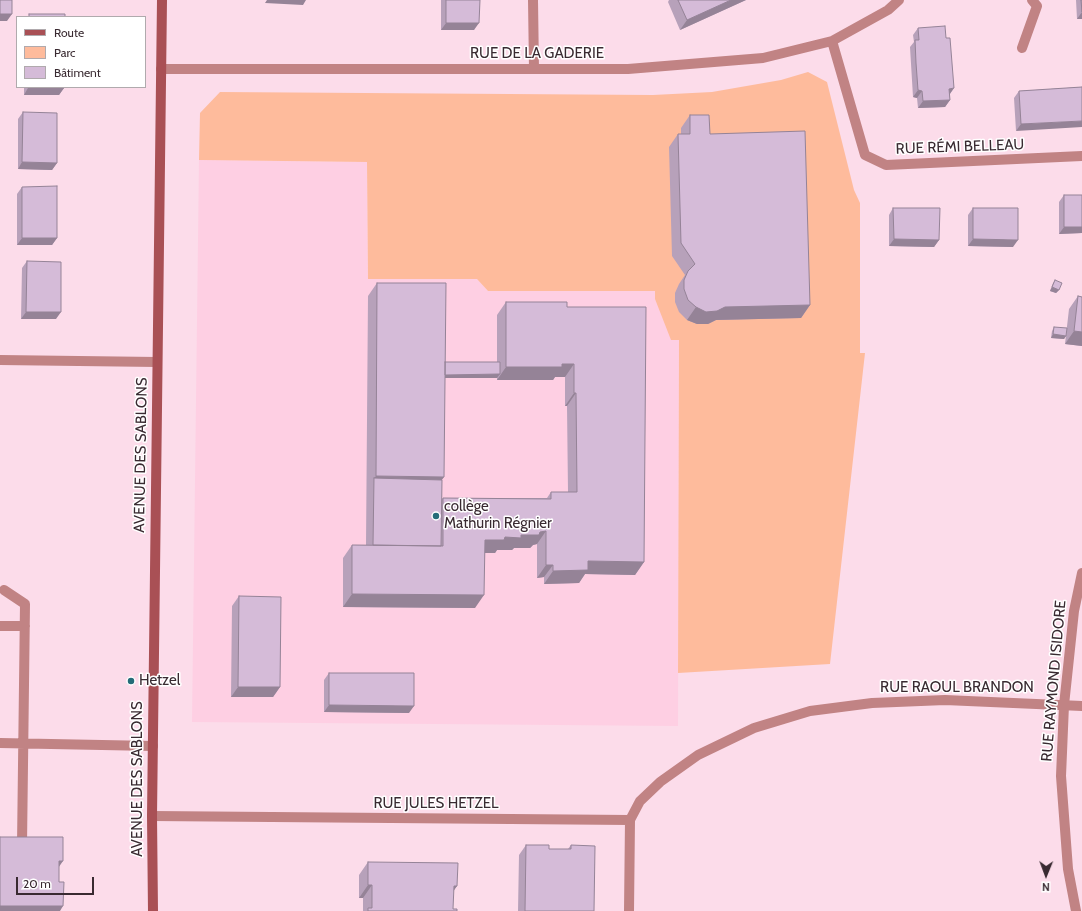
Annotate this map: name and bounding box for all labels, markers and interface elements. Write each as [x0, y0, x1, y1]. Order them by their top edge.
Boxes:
legend [16, 16, 146, 88]
text: Route [54, 25, 84, 40]
text: Parc [54, 45, 76, 60]
street label: RUE DE LA GADERIE [470, 45, 604, 63]
text: Bâtiment [54, 65, 101, 80]
street label: RUE RÉMI BELLEAU [895, 136, 1025, 158]
street label: AVENUE DES SABLONS [131, 377, 151, 533]
place label: collège Mathurin Régnier [444, 498, 552, 533]
marker: collège Mathurin Régnier [431, 511, 441, 521]
street label: RUE RAYMOND ISIDORE [1038, 600, 1070, 762]
place label: Hetzel [139, 672, 180, 690]
marker: Hetzel [126, 676, 136, 686]
street label: RUE RAOUL BRANDON [880, 679, 1034, 697]
street label: AVENUE DES SABLONS [129, 701, 147, 857]
street label: RUE JULES HETZEL [373, 795, 499, 813]
north arrow [1026, 855, 1066, 895]
scale bar [18, 869, 96, 895]
text: 20 m [23, 876, 51, 891]
text: N [1042, 880, 1050, 894]

